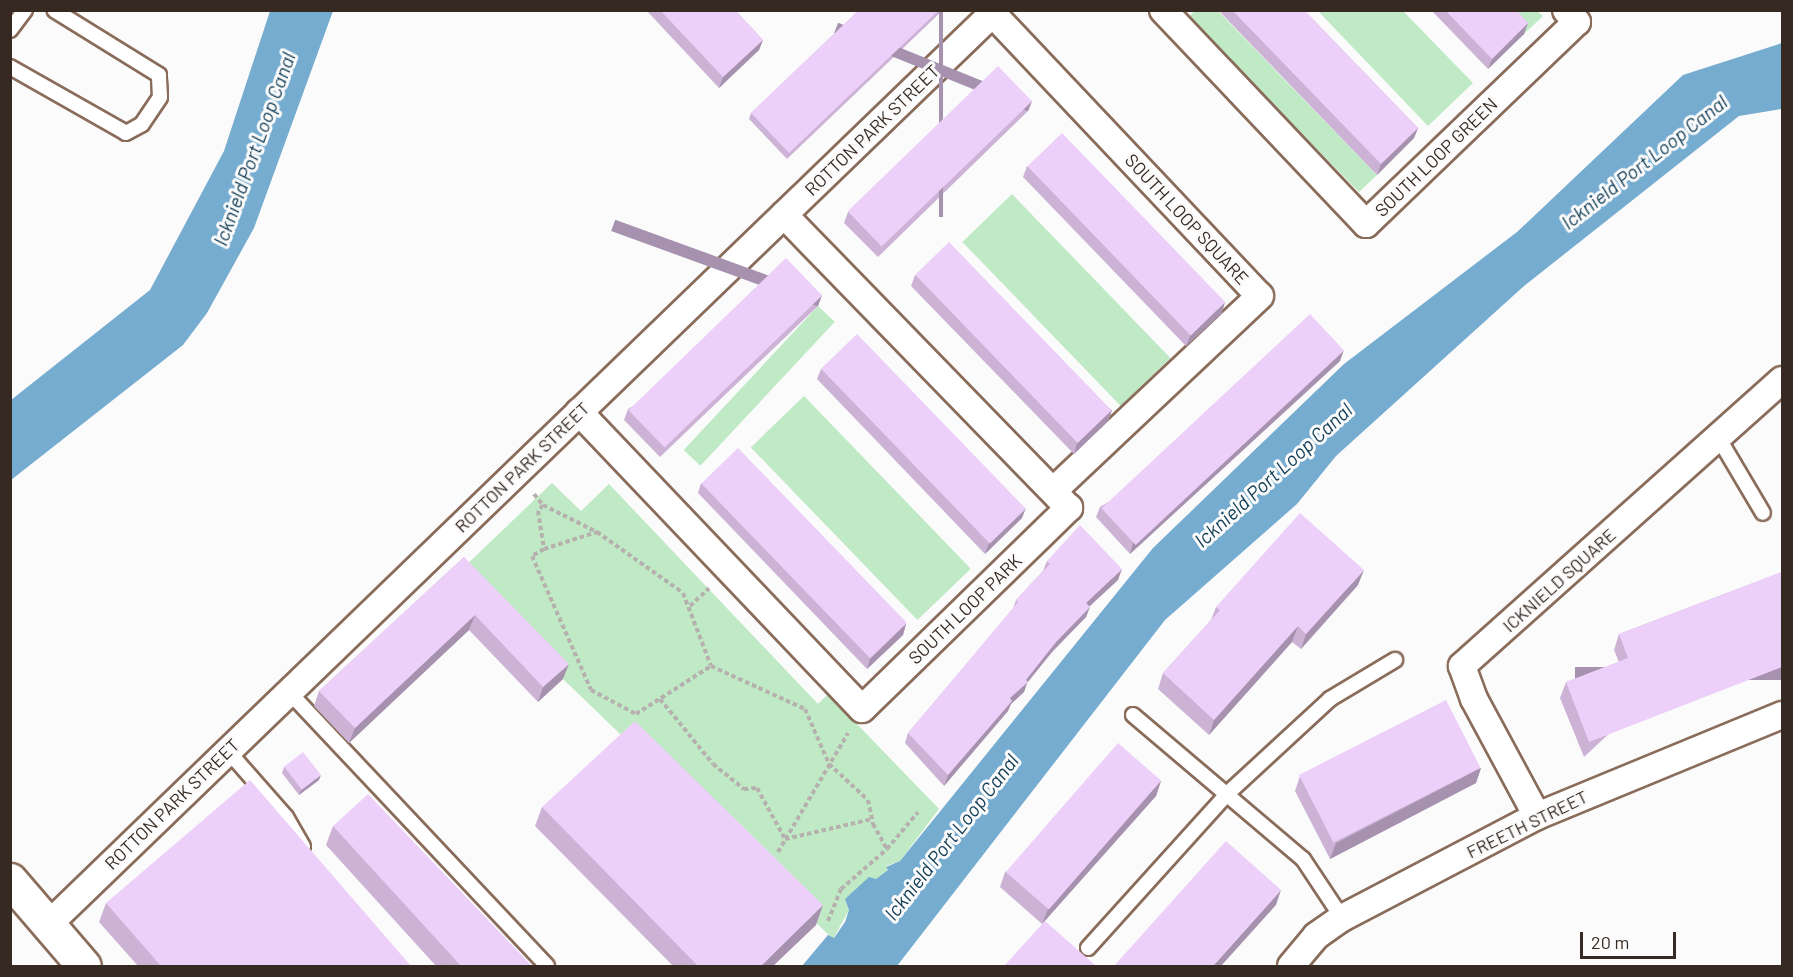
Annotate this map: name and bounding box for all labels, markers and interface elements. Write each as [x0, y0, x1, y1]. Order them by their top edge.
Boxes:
water label: Icknield Port Loop Canal [208, 49, 300, 249]
street label: ROTTON PARK STREET [800, 60, 944, 200]
water label: Icknield Port Loop Canal [1556, 90, 1732, 234]
street label: SOUTH LOOP GREEN [1370, 93, 1502, 221]
street label: SOUTH LOOP SQUARE [1121, 149, 1253, 289]
street label: ROTTON PARK STREET [450, 397, 594, 537]
water label: Icknield Port Loop Canal [1189, 398, 1357, 552]
street label: ICKNIELD SQUARE [1498, 524, 1620, 636]
street label: SOUTH LOOP PARK [904, 549, 1026, 669]
street label: ROTTON PARK STREET [100, 734, 244, 874]
water label: Icknield Port Loop Canal [879, 749, 1023, 925]
street label: FREETH STREET [1463, 785, 1591, 863]
scale bar [1583, 920, 1679, 958]
text: 20 m [1591, 931, 1629, 953]

